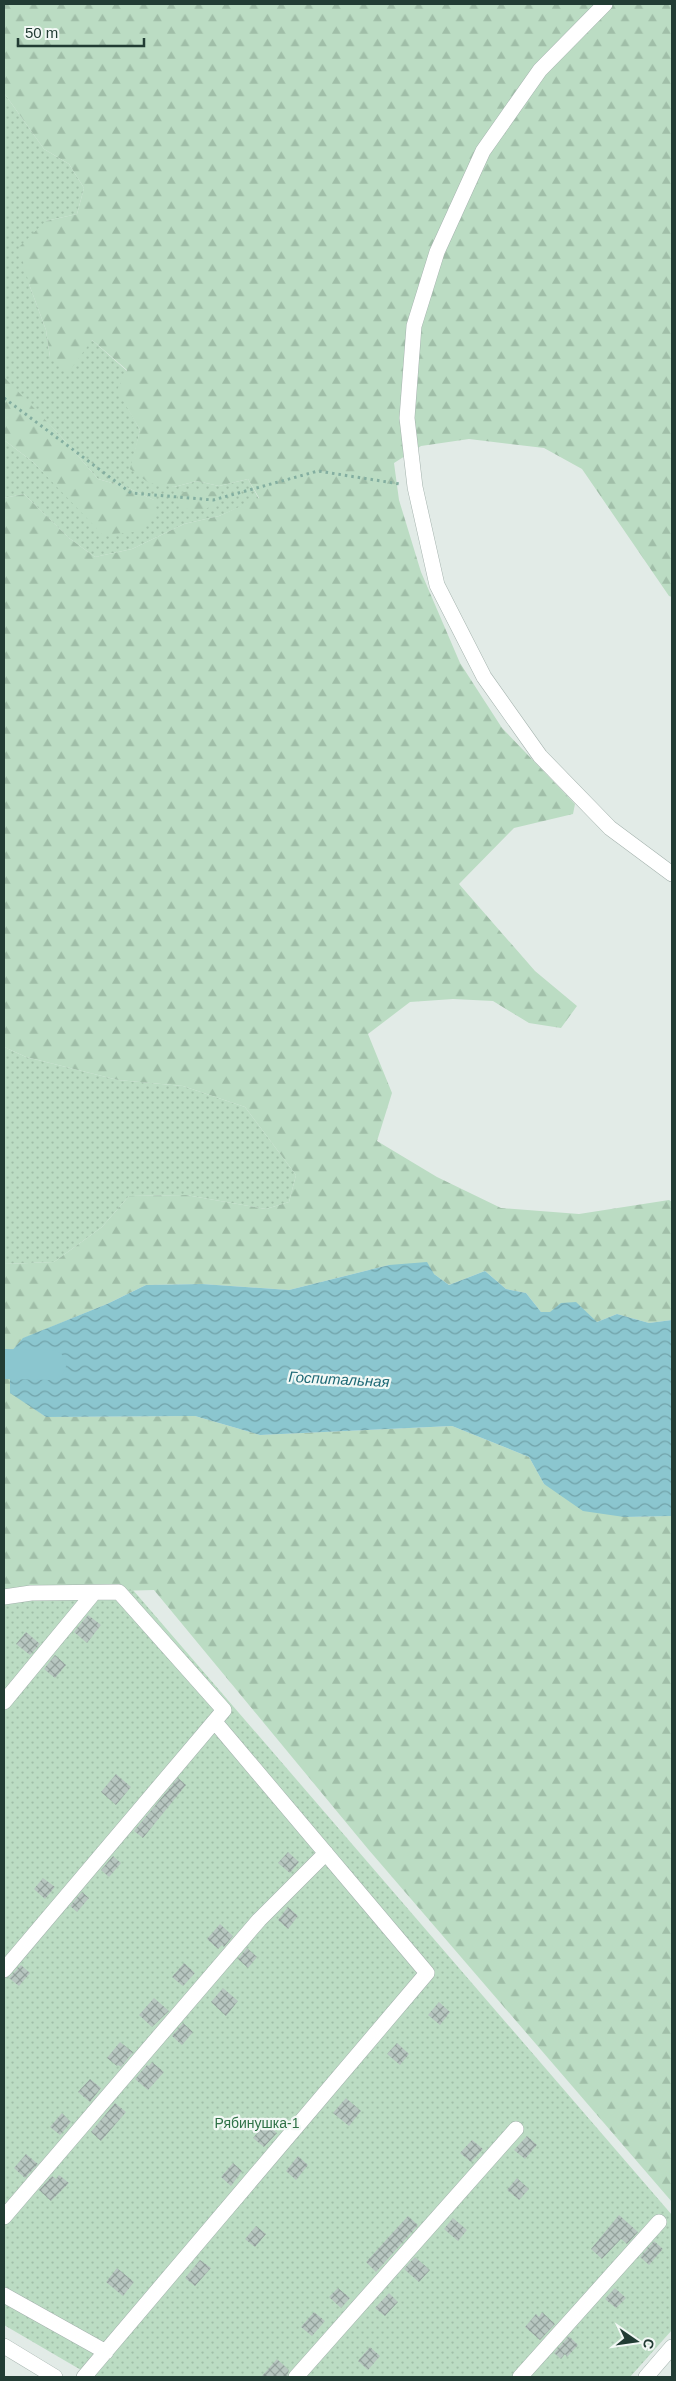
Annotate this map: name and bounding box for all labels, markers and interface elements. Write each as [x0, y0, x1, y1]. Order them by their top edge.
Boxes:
scale bar [18, 15, 144, 47]
text: 50 m [25, 24, 58, 41]
water label: Госпитальная [288, 1368, 390, 1390]
park label: Рябинушка-1 [215, 2115, 300, 2131]
north arrow [611, 2316, 661, 2366]
text: С [640, 2337, 658, 2351]

